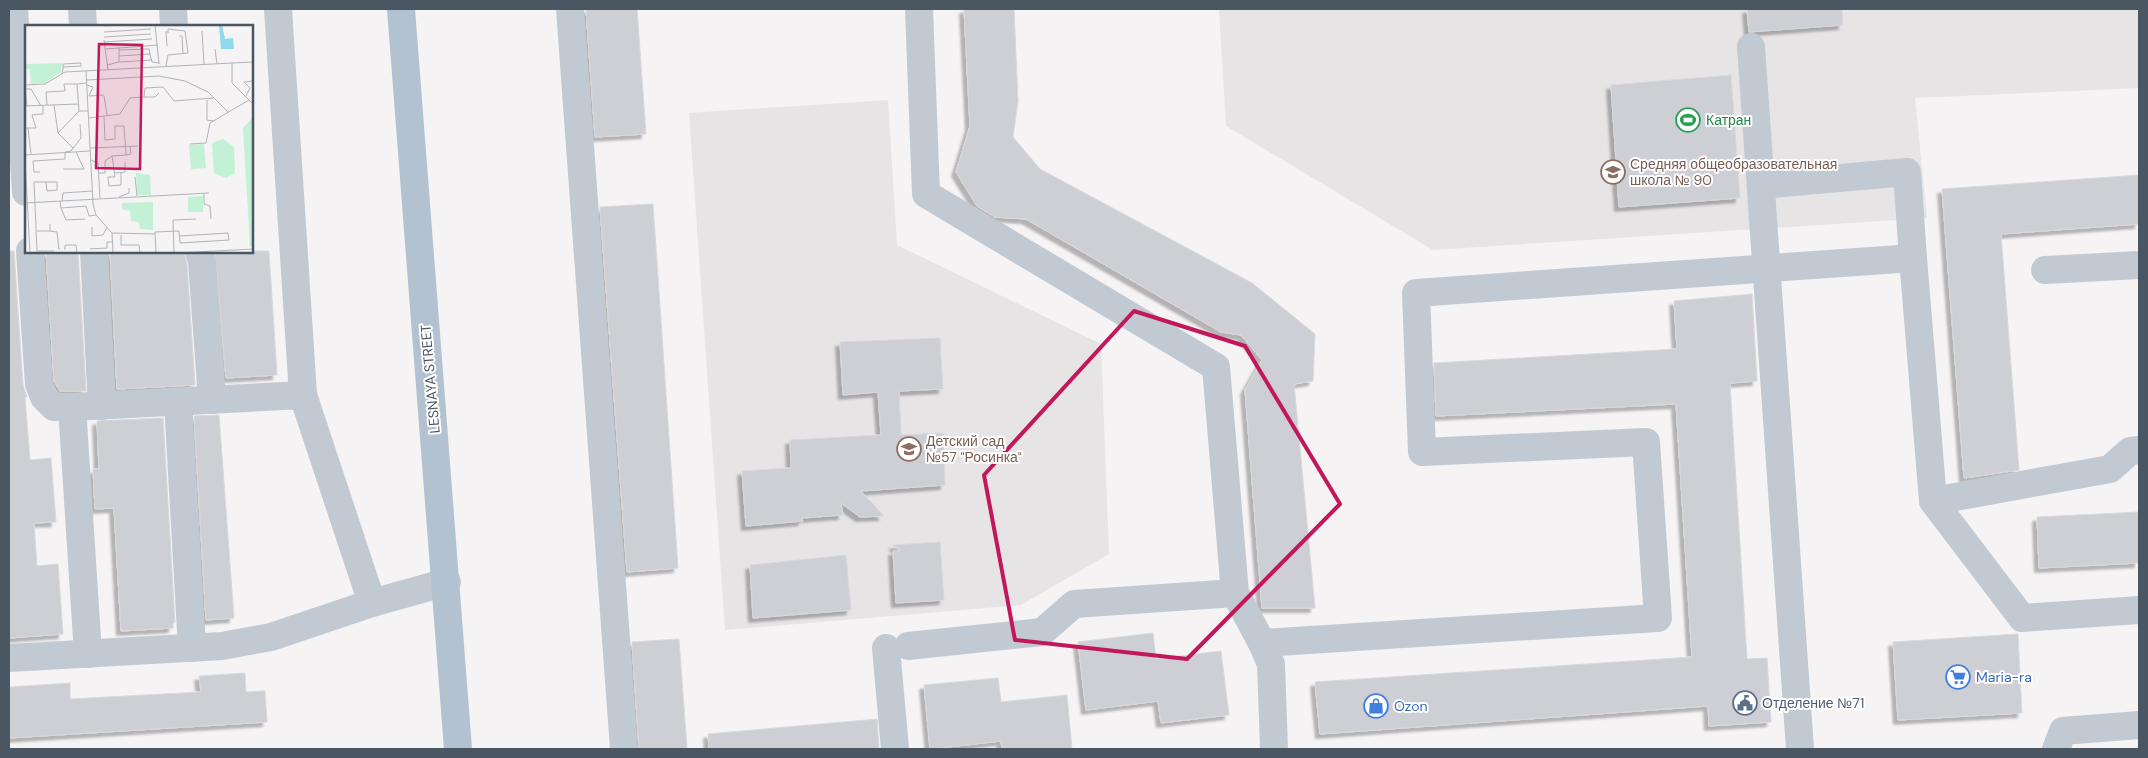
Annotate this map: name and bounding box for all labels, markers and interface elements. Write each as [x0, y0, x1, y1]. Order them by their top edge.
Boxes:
inset map [25, 25, 252, 252]
sports icon: Катран [1675, 107, 1701, 133]
place label: Катран [1706, 111, 1751, 129]
place label: Средняя общеобразовательная школа № 90 [1630, 155, 1837, 189]
school or university icon: Средняя общеобразовательная школа № 90 [1600, 159, 1626, 185]
street label: LESNAYA STREET [416, 324, 444, 434]
place label: Детский сад №57 "Росинка" [926, 432, 1022, 466]
school or university icon: Детский сад №57 "Росинка" [896, 436, 922, 462]
supermarket icon: Maria-ra [1945, 664, 1971, 690]
place label: Maria-ra [1976, 668, 2032, 686]
public building icon: Отделение №71 [1732, 690, 1758, 716]
shop icon: Ozon [1363, 693, 1389, 719]
place label: Отделение №71 [1762, 694, 1864, 712]
place label: Ozon [1394, 697, 1428, 715]

